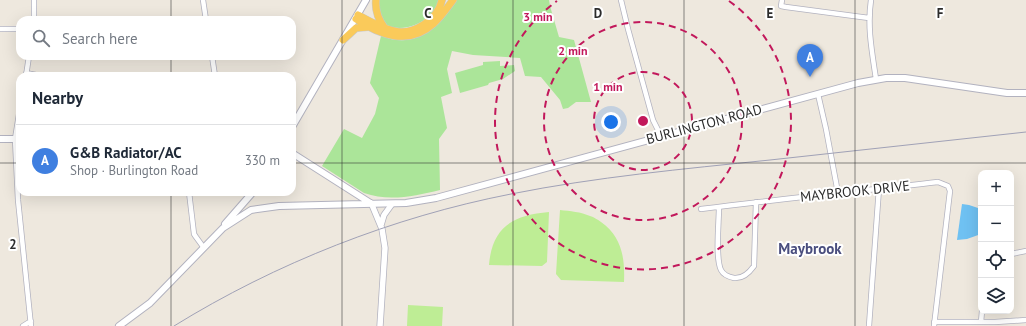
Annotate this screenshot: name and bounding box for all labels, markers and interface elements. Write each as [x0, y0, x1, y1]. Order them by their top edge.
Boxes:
text: C [424, 5, 432, 22]
text: D [594, 5, 602, 22]
text: E [767, 5, 774, 22]
text: F [937, 5, 944, 22]
text: 3 min [523, 9, 553, 24]
search box [16, 16, 296, 60]
icon: search [30, 27, 52, 49]
text: Search here [62, 29, 138, 48]
text: 2 min [558, 43, 588, 58]
pin: A [797, 44, 823, 77]
text: 1 min [593, 79, 623, 94]
text: Nearby [32, 87, 83, 109]
street label: BURLINGTON ROAD [644, 100, 764, 148]
your location [601, 112, 621, 132]
centre of rings [636, 114, 650, 128]
text: G&B Radiator/AC [70, 143, 182, 162]
text: A [41, 152, 49, 169]
text: 330 m [245, 152, 280, 169]
text: Shop · Burlington Road [70, 162, 198, 179]
map controls [978, 170, 1014, 314]
button: + [978, 170, 1014, 206]
street label: MAYBROOK DRIVE [799, 176, 911, 206]
button: − [978, 206, 1014, 242]
text: 2 [9, 236, 17, 253]
district label: Maybrook [778, 239, 842, 258]
button: locate [978, 242, 1014, 278]
button: layers [978, 278, 1014, 314]

